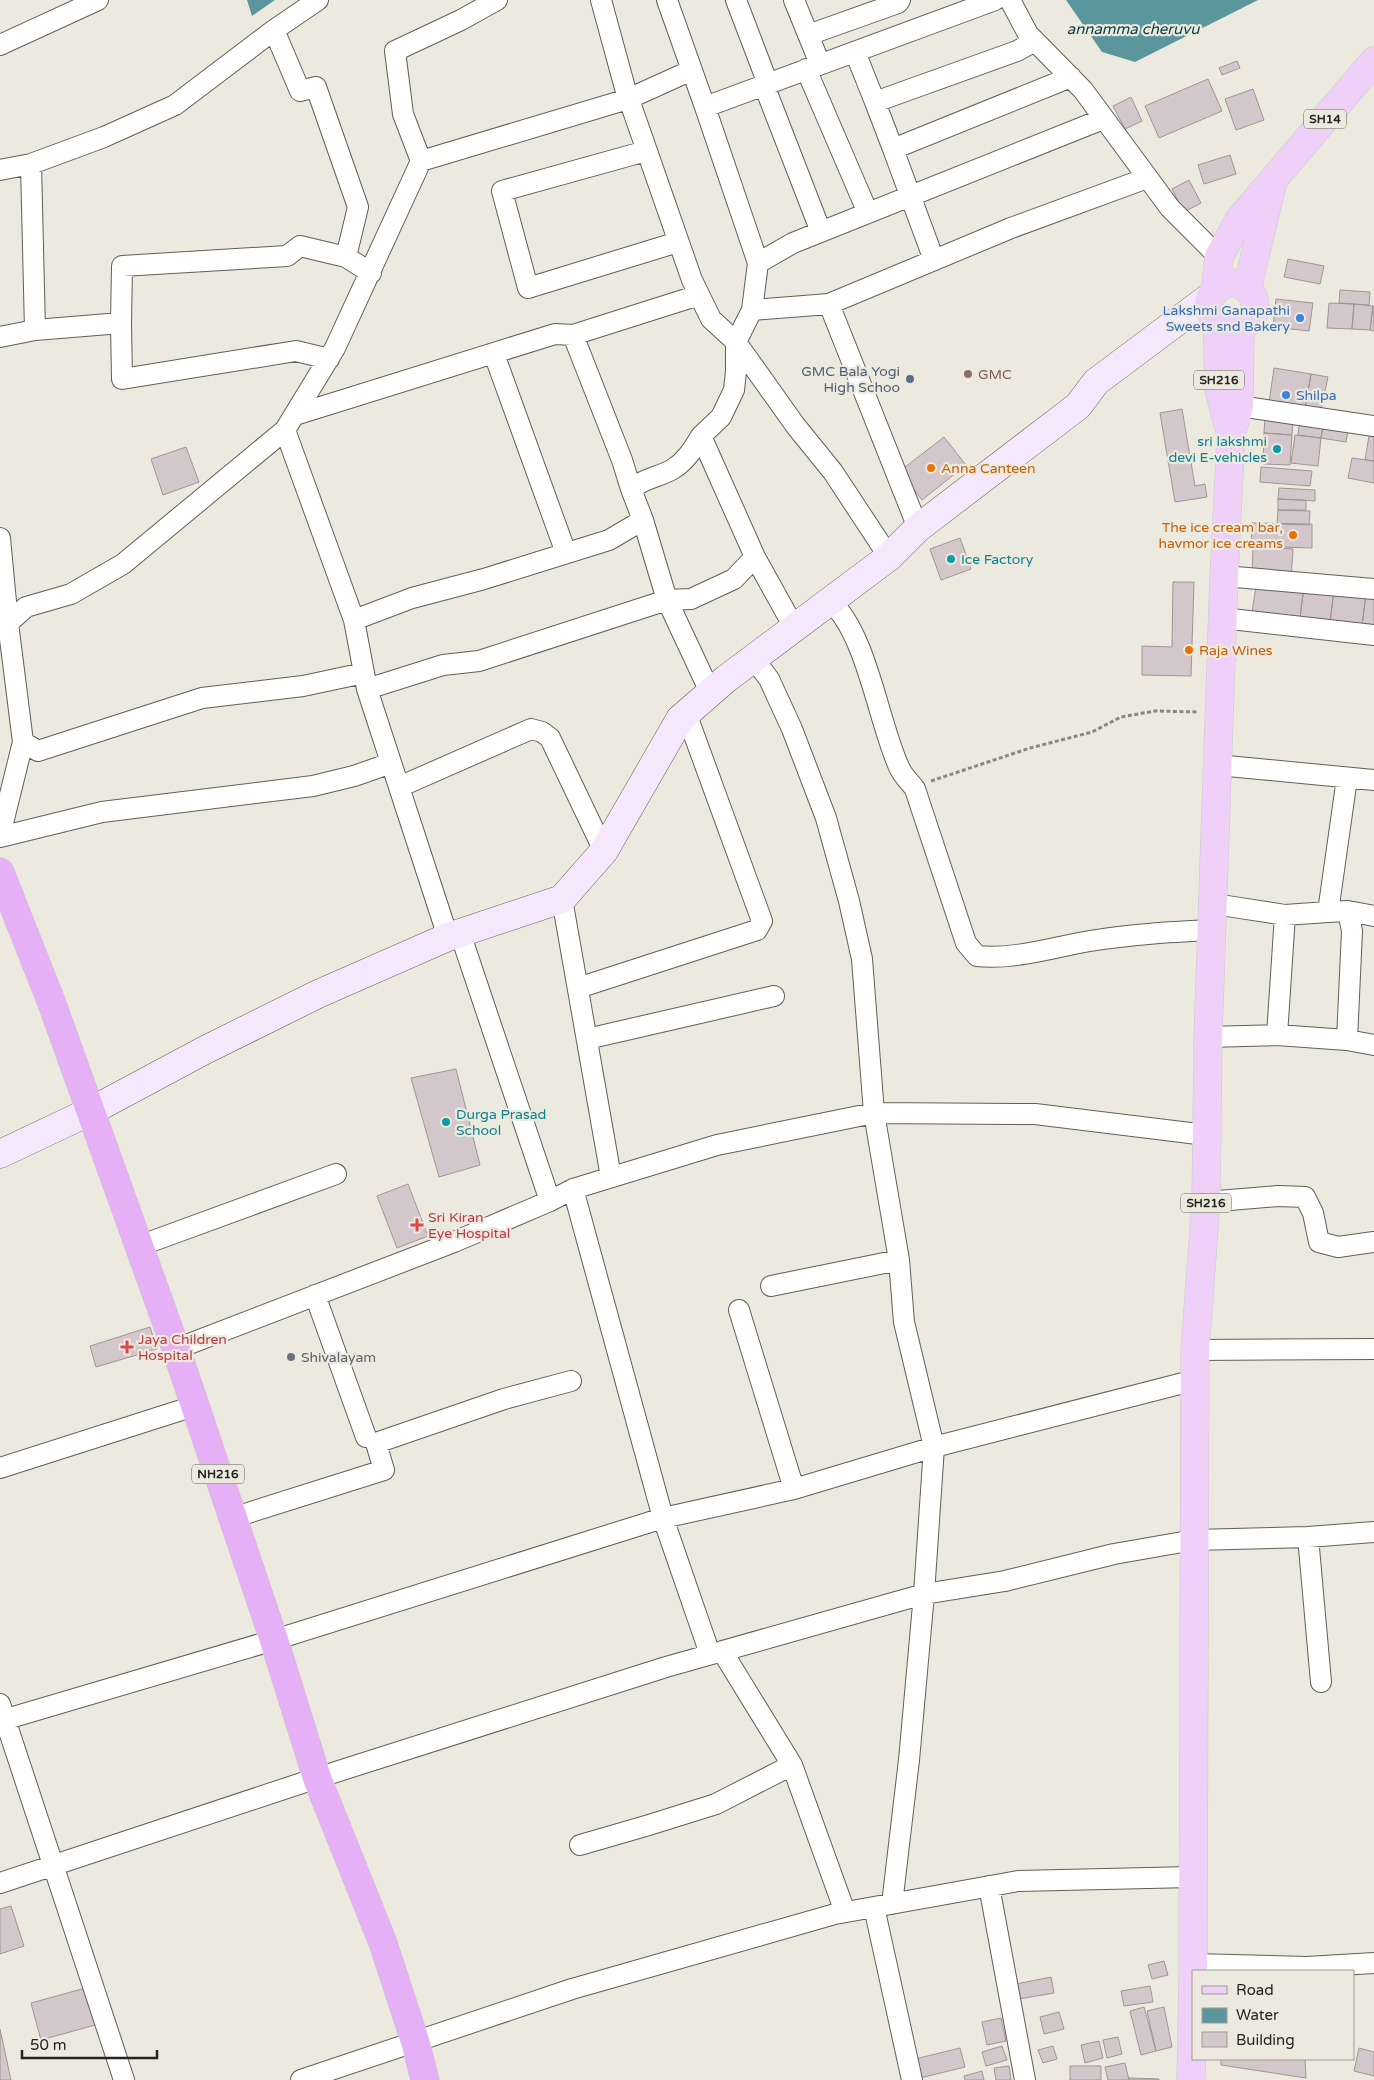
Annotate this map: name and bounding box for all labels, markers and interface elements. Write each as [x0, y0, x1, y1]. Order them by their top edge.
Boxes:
water label: annamma cheruvu [1067, 20, 1200, 38]
road number: SH14 [1304, 110, 1346, 128]
place label: Lakshmi Ganapathi Sweets snd Bakery [1163, 302, 1290, 335]
marker: Lakshmi Ganapathi Sweets snd Bakery [1294, 312, 1306, 324]
place label: GMC Bala Yogi High Schoo [801, 363, 900, 396]
place label: GMC [978, 366, 1012, 383]
marker: GMC [962, 368, 974, 380]
road number: SH216 [1194, 370, 1244, 390]
marker: GMC Bala Yogi High Schoo [904, 373, 916, 385]
place label: Shilpa [1296, 387, 1337, 404]
marker: Shilpa [1280, 389, 1292, 401]
place label: sri lakshmi devi E-vehicles [1168, 433, 1267, 466]
marker: sri lakshmi devi E-vehicles [1271, 443, 1283, 455]
place label: Anna Canteen [941, 460, 1036, 477]
marker: Anna Canteen [925, 462, 937, 474]
place label: The ice cream bar, havmor ice creams [1159, 519, 1283, 552]
marker: The ice cream bar, havmor ice creams [1287, 529, 1299, 541]
place label: Ice Factory [961, 551, 1034, 568]
marker: Ice Factory [945, 553, 957, 565]
place label: Raja Wines [1199, 642, 1273, 659]
marker: Raja Wines [1183, 644, 1195, 656]
place label: Durga Prasad School [456, 1106, 546, 1139]
marker: Durga Prasad School [440, 1116, 452, 1128]
road number: SH216 [1181, 1194, 1231, 1212]
place label: Sri Kiran Eye Hospital [428, 1209, 510, 1242]
marker: Sri Kiran Eye Hospital [410, 1218, 424, 1232]
place label: Jaya Children Hospital [138, 1331, 227, 1364]
marker: Jaya Children Hospital [120, 1340, 134, 1354]
place label: Shivalayam [301, 1349, 376, 1366]
marker: Shivalayam [285, 1351, 297, 1363]
road number: NH216 [192, 1465, 244, 1484]
legend [1192, 1970, 1354, 2060]
text: Road [1236, 1981, 1274, 1999]
text: Water [1236, 2006, 1279, 2024]
scale bar [22, 2028, 158, 2060]
text: Building [1236, 2031, 1295, 2049]
text: 50 m [30, 2036, 67, 2054]

